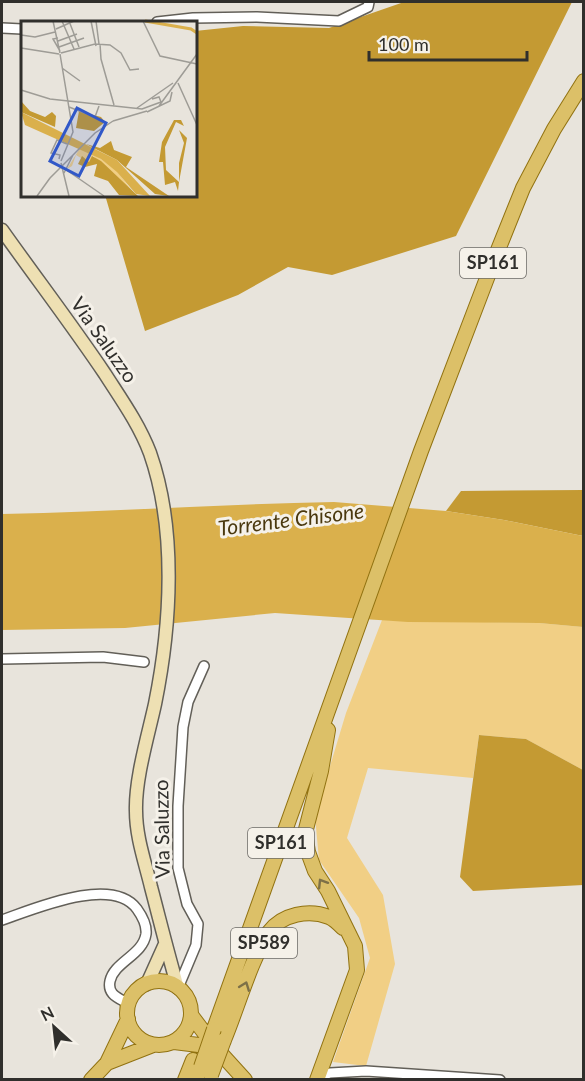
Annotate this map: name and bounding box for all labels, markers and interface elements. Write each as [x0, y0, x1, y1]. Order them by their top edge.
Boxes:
inset map [21, 21, 196, 196]
scale bar [369, 24, 526, 62]
text: 100 m [378, 33, 429, 55]
road number: SP161 [460, 248, 526, 278]
street label: Via Saluzzo [67, 292, 143, 387]
water label: Torrente Chisone [216, 497, 365, 540]
street label: Via Saluzzo [148, 779, 174, 879]
road number: SP161 [248, 828, 314, 858]
one-way arrow [318, 878, 329, 889]
road number: SP589 [231, 928, 297, 958]
one-way arrow [238, 981, 251, 992]
north arrow [24, 997, 84, 1057]
text: N [37, 1002, 57, 1024]

